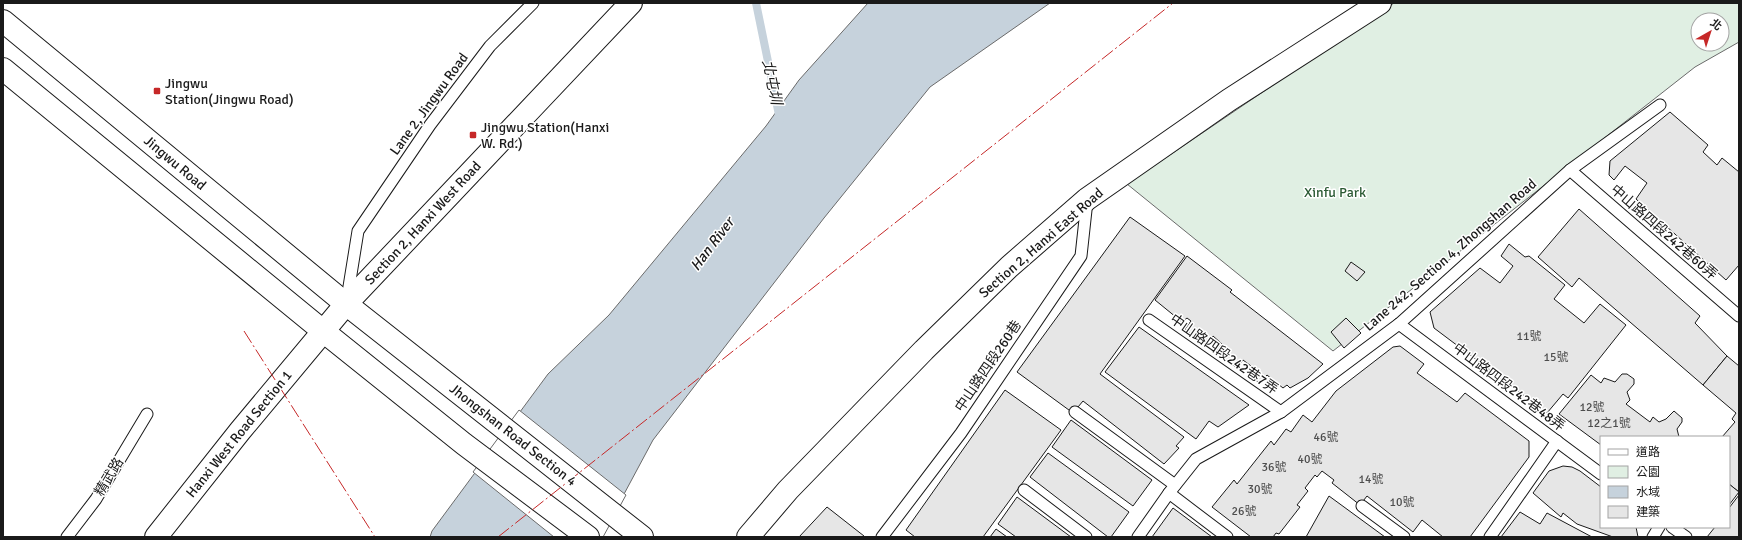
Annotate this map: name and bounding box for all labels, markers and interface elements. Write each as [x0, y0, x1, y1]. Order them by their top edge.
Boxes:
north arrow [1690, 12, 1730, 52]
text: 北 [1708, 16, 1724, 33]
street label: Lane 2, Jingwu Road [386, 50, 472, 158]
water label: 北屯圳 [759, 58, 786, 108]
place label: Jingwu Station(Jingwu Road) [165, 75, 294, 108]
marker: Jingwu Station(Jingwu Road) [152, 86, 162, 96]
place label: Jingwu Station(Hanxi W. Rd.) [481, 119, 609, 152]
marker: Jingwu Station(Hanxi W. Rd.) [468, 130, 478, 140]
street label: Jingwu Road [140, 132, 210, 194]
street label: Section 2, Hanxi West Road [361, 158, 485, 288]
street label: Lane 242, Section 4, Zhongshan Road [1360, 175, 1540, 335]
street label: 中山路四段242巷60弄 [1607, 181, 1721, 283]
street label: Section 2, Hanxi East Road [975, 184, 1107, 302]
park label: Xinfu Park [1304, 184, 1366, 201]
water label: Han River [686, 212, 739, 274]
street label: 中山路四段242巷7弄 [1167, 310, 1281, 398]
street label: 中山路四段260巷 [951, 317, 1025, 415]
house number: 11號 [1517, 329, 1541, 344]
street label: 中山路四段242巷48弄 [1450, 339, 1568, 435]
house number: 15號 [1544, 350, 1568, 365]
street label: Hanxi West Road Section 1 [182, 367, 296, 501]
street label: Jhongshan Road Section 4 [446, 380, 580, 490]
house number: 12號 [1580, 400, 1604, 415]
house number: 12之1號 [1587, 416, 1631, 431]
house number: 46號 [1314, 430, 1338, 445]
legend [1600, 436, 1730, 528]
text: 道路 [1636, 445, 1660, 460]
house number: 40號 [1298, 452, 1322, 467]
street label: 精武路 [91, 455, 127, 499]
house number: 36號 [1262, 460, 1286, 475]
text: 公園 [1636, 465, 1660, 480]
house number: 14號 [1359, 472, 1383, 487]
house number: 30號 [1248, 482, 1272, 497]
text: 水域 [1636, 485, 1660, 500]
house number: 10號 [1390, 495, 1414, 510]
house number: 26號 [1232, 504, 1256, 519]
text: 建築 [1636, 505, 1660, 520]

